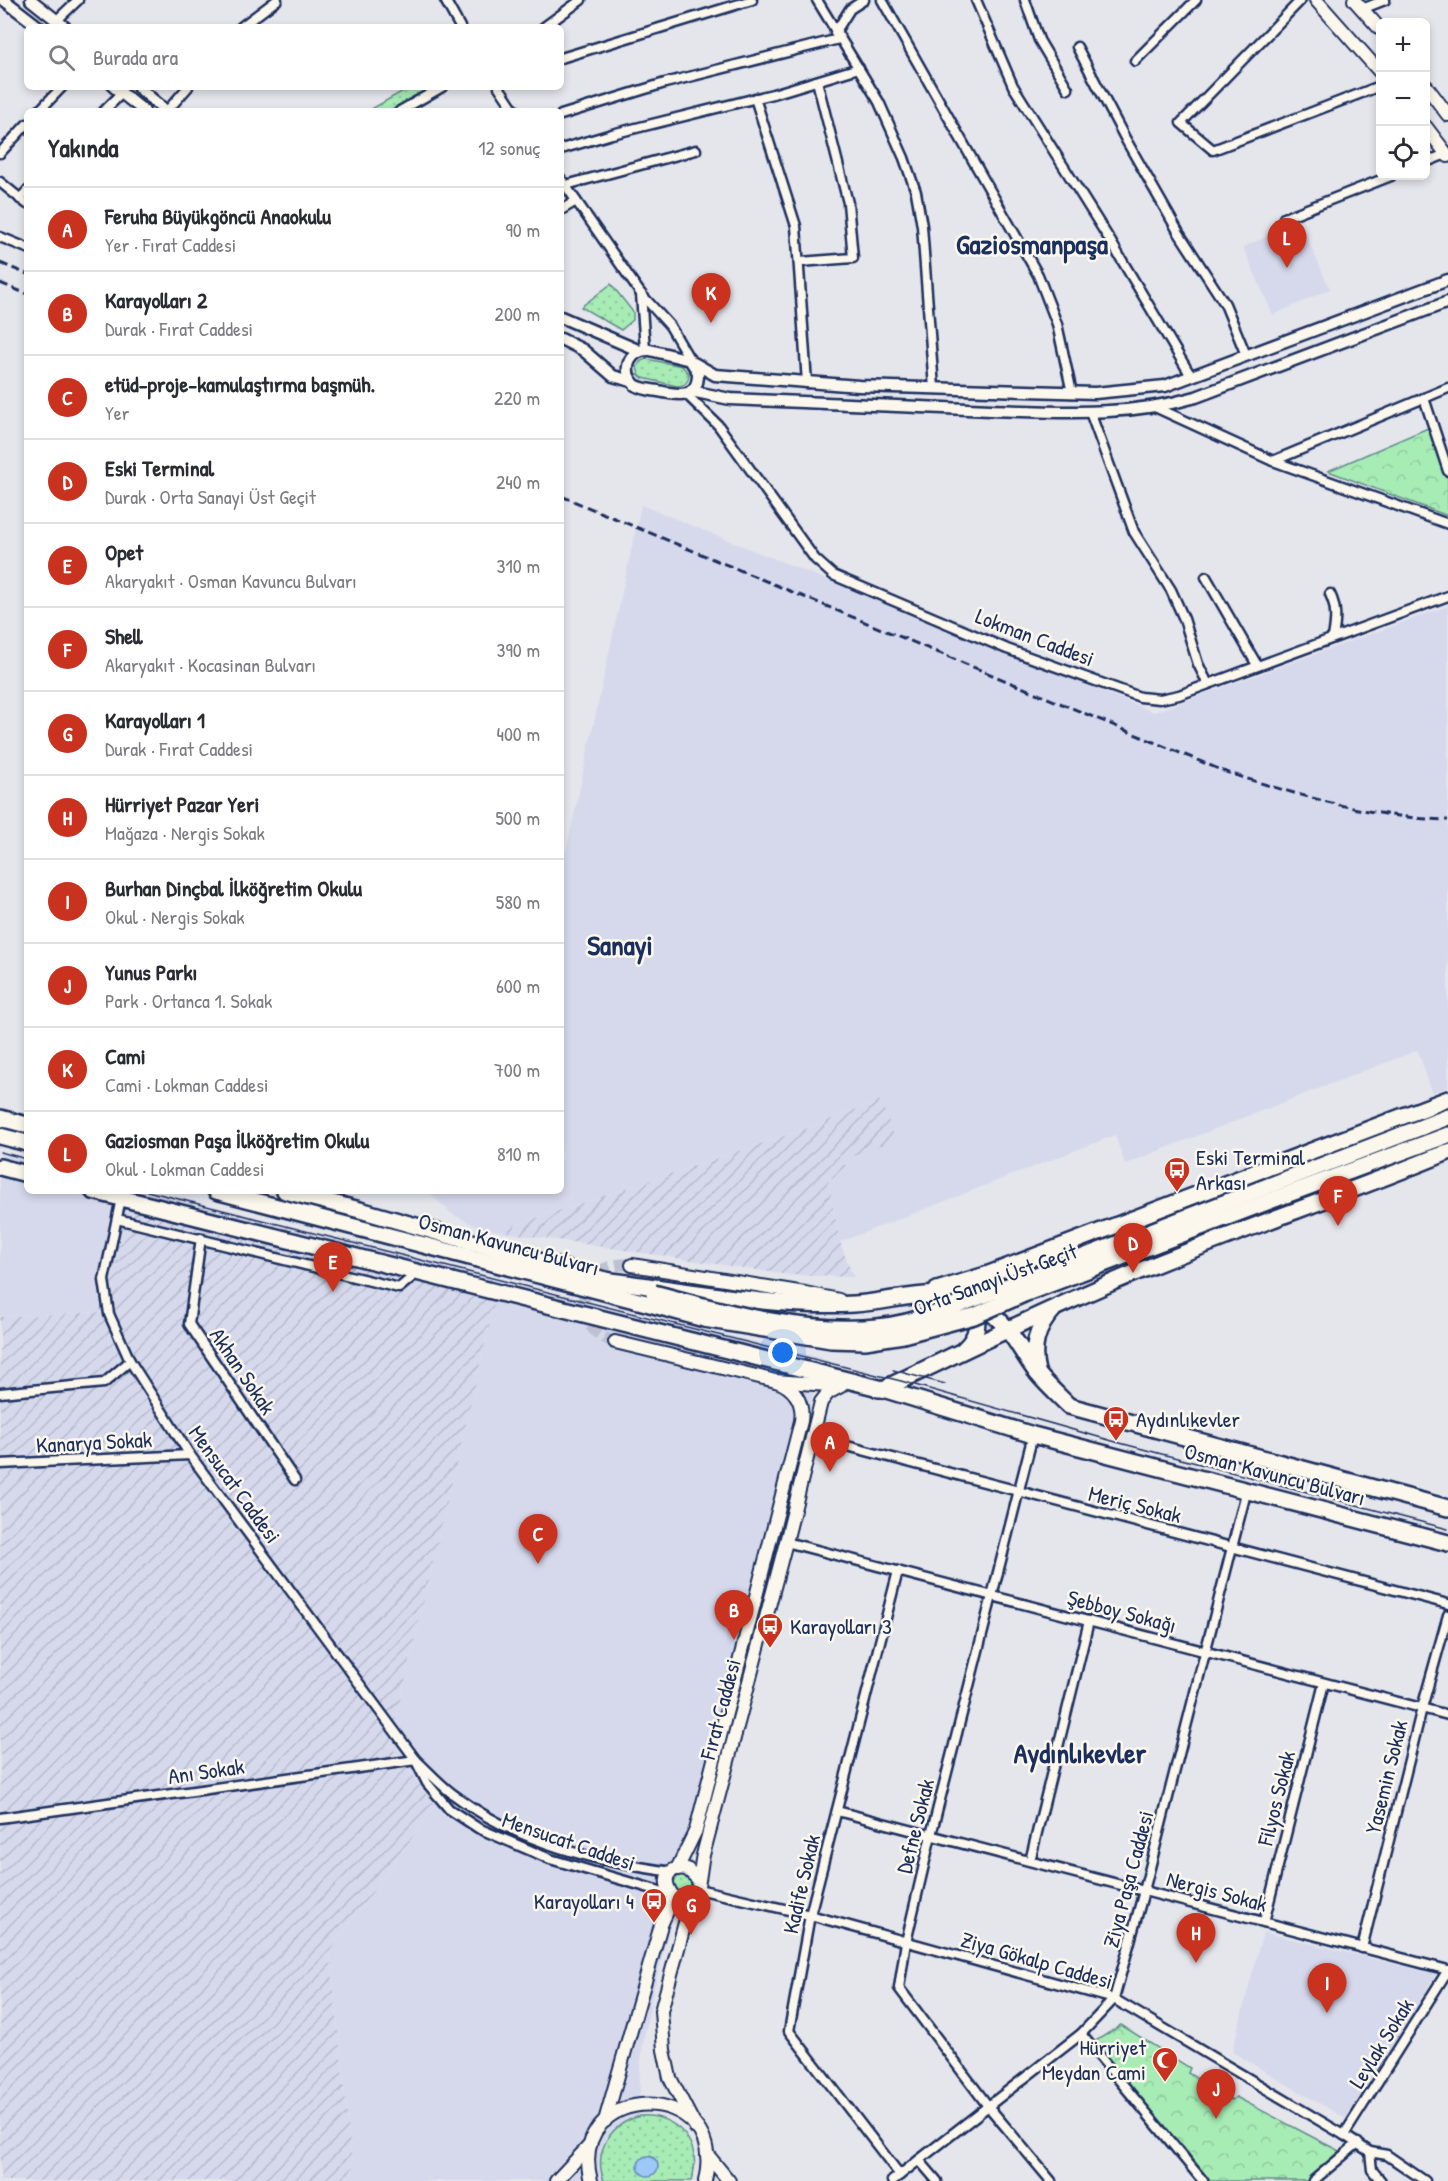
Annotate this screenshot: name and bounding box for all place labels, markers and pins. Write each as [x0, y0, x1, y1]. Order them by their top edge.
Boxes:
pin: L [1268, 218, 1306, 268]
pin: K [692, 274, 730, 323]
place label: Eski Terminal Arkası [1196, 1142, 1305, 1197]
bus stop icon: Eski Terminal Arkası [1162, 1155, 1192, 1193]
pin: F [1318, 1176, 1358, 1226]
pin: D [1114, 1224, 1152, 1273]
pin: E [314, 1242, 352, 1292]
bus stop icon: Aydınlıkevler [1101, 1404, 1131, 1442]
place label: Aydınlıkevler [1136, 1404, 1241, 1434]
pin: A [810, 1422, 850, 1472]
pin: C [518, 1514, 558, 1564]
pin: B [714, 1590, 754, 1640]
bus stop icon: Karayolları 3 [755, 1611, 785, 1649]
place label: Karayolları 3 [790, 1611, 892, 1641]
place label: Karayolları 4 [534, 1886, 634, 1916]
bus stop icon: Karayolları 4 [639, 1886, 669, 1924]
pin: G [672, 1886, 710, 1935]
pin: H [1176, 1914, 1216, 1963]
pin: I [1308, 1964, 1346, 2013]
place label: Hürriyet Meydan Cami [1042, 2032, 1146, 2087]
mosque icon: Hürriyet Meydan Cami [1150, 2045, 1180, 2083]
pin: J [1196, 2070, 1236, 2119]

